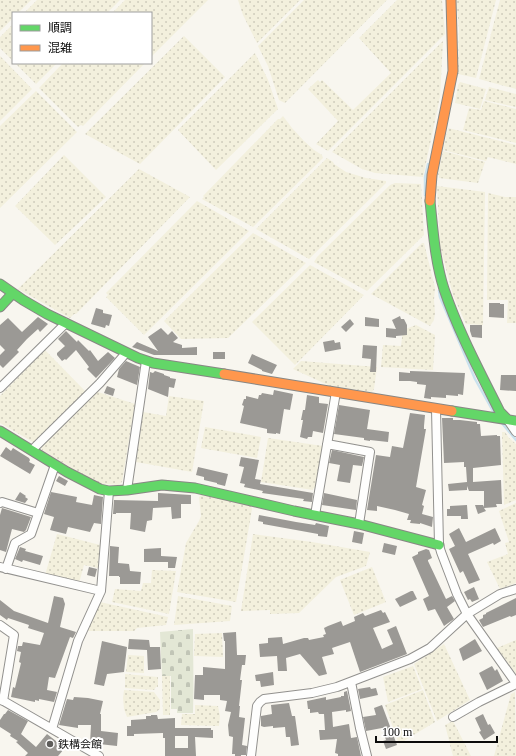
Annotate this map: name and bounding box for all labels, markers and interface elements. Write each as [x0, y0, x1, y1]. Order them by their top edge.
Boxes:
legend [12, 12, 152, 64]
text: 順調 [48, 21, 72, 35]
text: 混雑 [48, 41, 72, 55]
scale bar [376, 718, 497, 744]
text: 100 m [382, 725, 413, 739]
place label: 鉄構会館 [58, 738, 102, 750]
marker: 鉄構会館 [45, 739, 55, 749]

